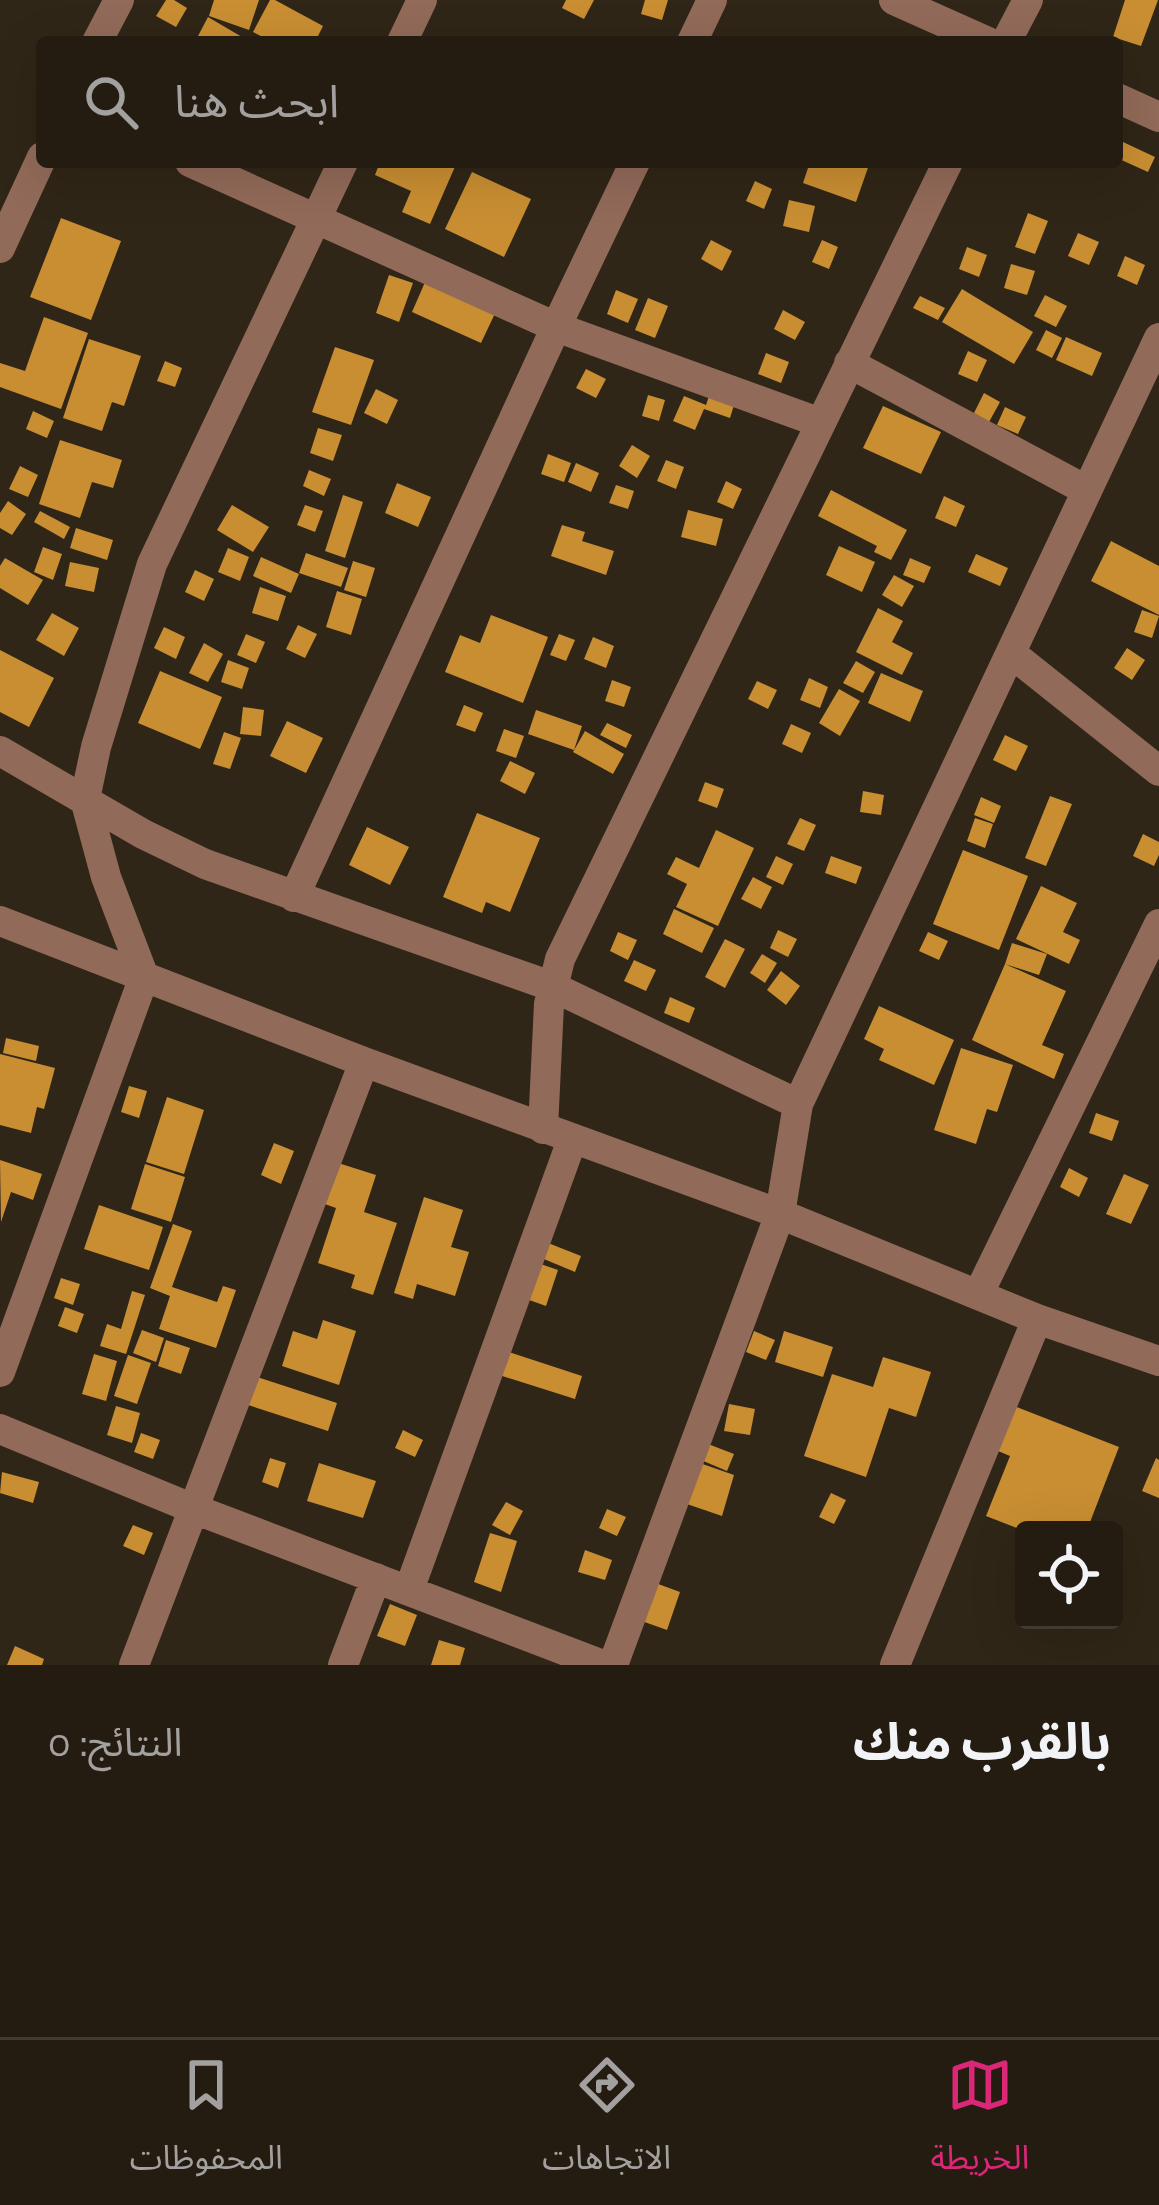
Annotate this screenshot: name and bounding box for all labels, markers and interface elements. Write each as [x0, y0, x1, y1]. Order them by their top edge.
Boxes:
search box [36, 36, 1123, 168]
icon: search [78, 69, 144, 135]
text: ابحث هنا [174, 75, 339, 129]
map controls [1015, 1521, 1123, 1629]
button: locate [1015, 1521, 1123, 1629]
text: بالقرب منك [853, 1711, 1111, 1772]
text: النتائج: 0 [48, 1719, 183, 1766]
tab: المحفوظات [130, 2052, 283, 2193]
tab: الاتجاهات [542, 2052, 671, 2193]
tab: الخريطة [930, 2052, 1029, 2193]

